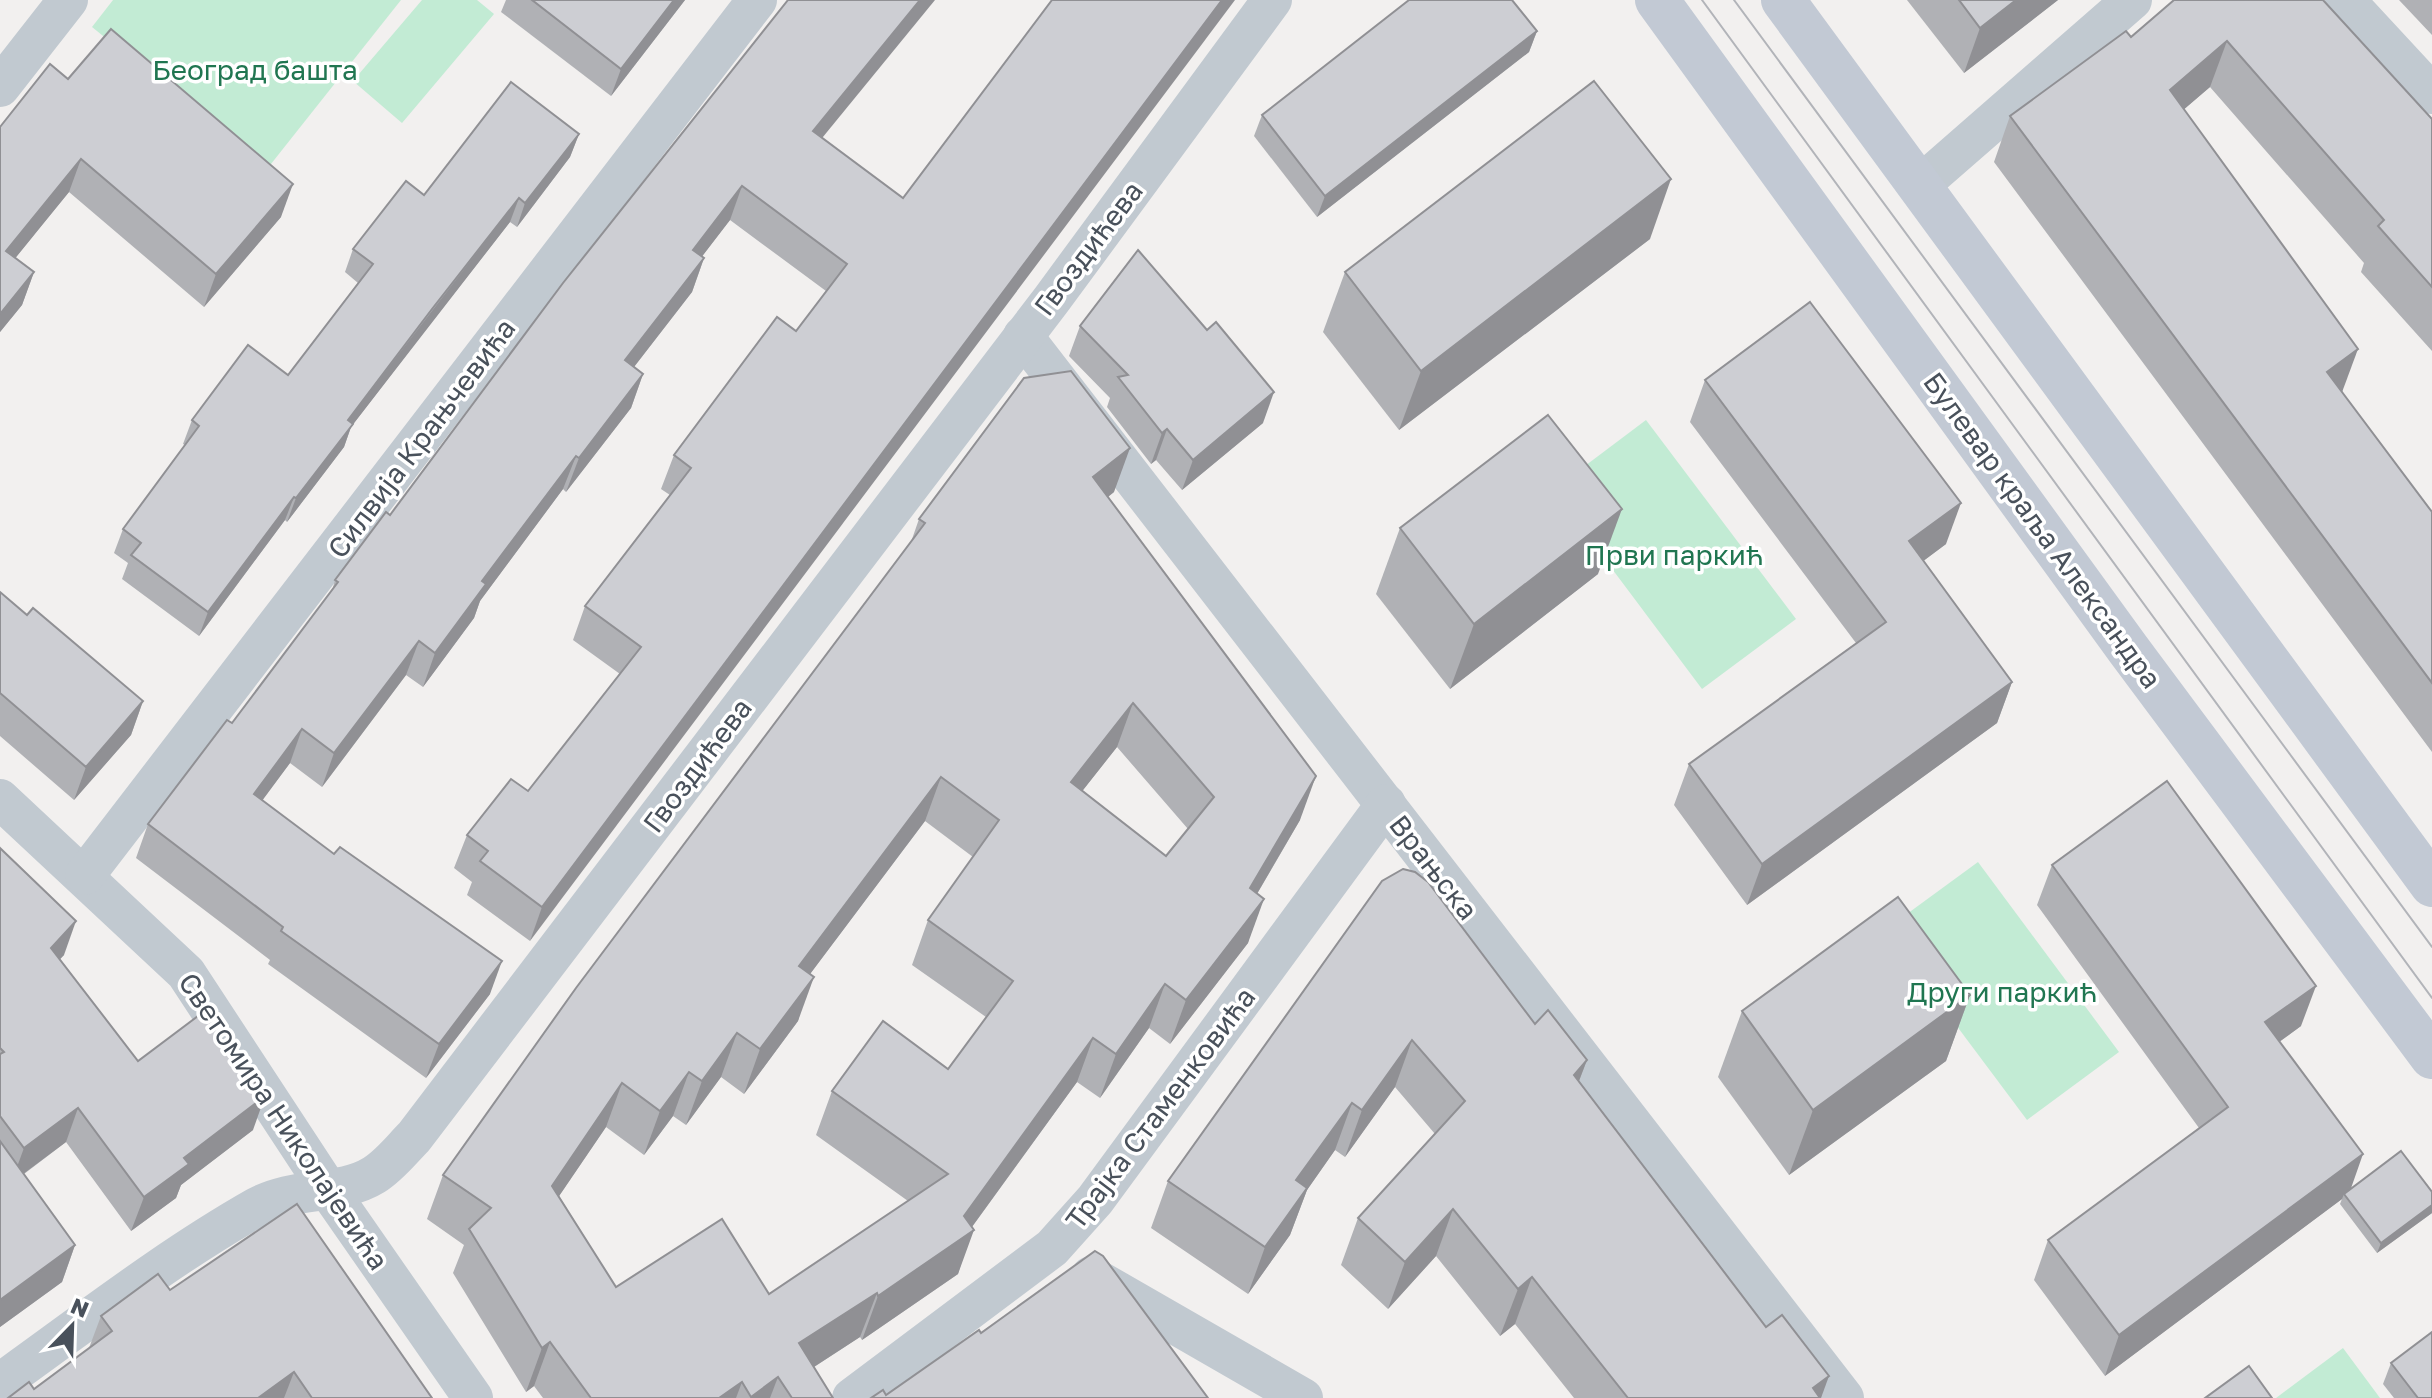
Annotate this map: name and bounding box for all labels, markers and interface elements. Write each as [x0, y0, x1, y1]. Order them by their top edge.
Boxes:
park label: Београд башта [152, 53, 358, 86]
street label: Гвоздићева [1027, 175, 1149, 321]
street label: Силвија Крањчевића [320, 312, 522, 564]
street label: Булевар краља Александра [1917, 366, 2169, 694]
park label: Први паркић [1585, 538, 1763, 571]
street label: Гвоздићева [636, 692, 758, 838]
street label: Врањска [1383, 808, 1485, 926]
street label: Светомира Николајевића [172, 966, 396, 1276]
park label: Други паркић [1907, 975, 2097, 1008]
street label: Трајка Стаменковића [1058, 981, 1262, 1235]
north arrow [32, 1286, 112, 1366]
text: N [67, 1291, 93, 1323]

